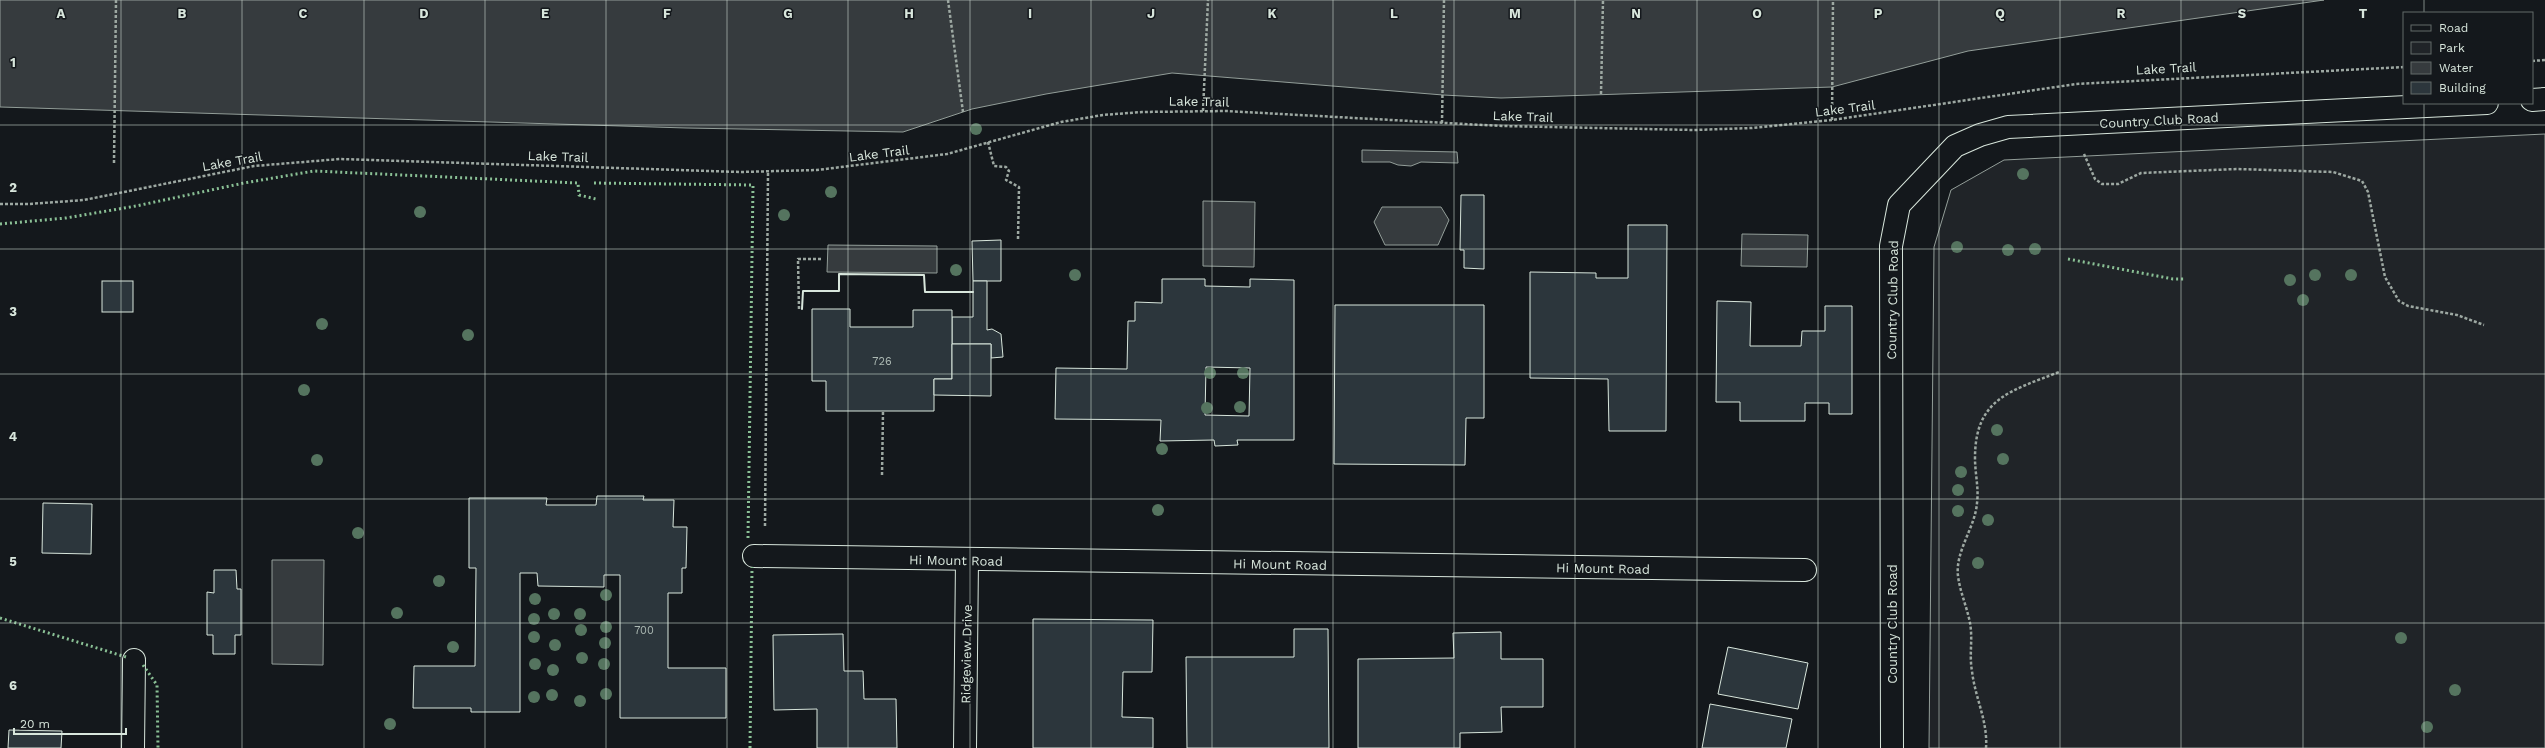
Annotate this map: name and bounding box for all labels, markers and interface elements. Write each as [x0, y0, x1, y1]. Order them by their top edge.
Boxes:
text: A [57, 6, 66, 21]
text: B [178, 6, 187, 21]
text: C [299, 6, 308, 21]
text: D [419, 6, 429, 21]
text: E [541, 6, 549, 21]
text: F [663, 6, 671, 21]
text: G [783, 6, 793, 21]
text: H [904, 6, 914, 21]
text: I [1028, 6, 1032, 21]
text: J [1147, 6, 1155, 21]
text: K [1267, 6, 1277, 21]
text: L [1390, 6, 1398, 21]
text: M [1509, 6, 1521, 21]
text: N [1631, 6, 1641, 21]
text: O [1752, 6, 1762, 21]
text: P [1874, 6, 1883, 21]
text: Q [1995, 6, 2005, 21]
text: R [2117, 6, 2126, 21]
text: S [2238, 6, 2247, 21]
text: T [2359, 6, 2368, 21]
legend [2403, 12, 2533, 104]
text: Road [2439, 21, 2468, 35]
text: Park [2439, 41, 2465, 55]
text: 1 [10, 55, 16, 70]
street label: Lake Trail [2135, 59, 2197, 78]
text: Water [2439, 61, 2474, 75]
text: Building [2439, 81, 2486, 95]
street label: Lake Trail [1168, 93, 1229, 110]
street label: Lake Trail [1814, 97, 1876, 120]
street label: Lake Trail [1492, 108, 1554, 125]
street label: Country Club Road [2099, 110, 2219, 131]
street label: Lake Trail [848, 142, 910, 165]
street label: Lake Trail [527, 148, 589, 165]
street label: Lake Trail [201, 149, 263, 174]
text: 2 [9, 180, 17, 195]
street label: Country Club Road [1884, 240, 1901, 360]
text: 3 [9, 304, 17, 319]
house number: 726 [872, 355, 892, 368]
text: 4 [9, 429, 18, 444]
street label: Hi Mount Road [909, 552, 1003, 569]
text: 5 [9, 554, 17, 569]
street label: Hi Mount Road [1233, 556, 1327, 573]
street label: Hi Mount Road [1556, 560, 1650, 577]
street label: Country Club Road [1885, 564, 1900, 684]
street label: Ridgeview Drive [958, 604, 975, 704]
house number: 700 [634, 624, 654, 637]
text: 6 [9, 678, 17, 693]
scale bar [14, 710, 126, 736]
text: 20 m [20, 717, 50, 731]

